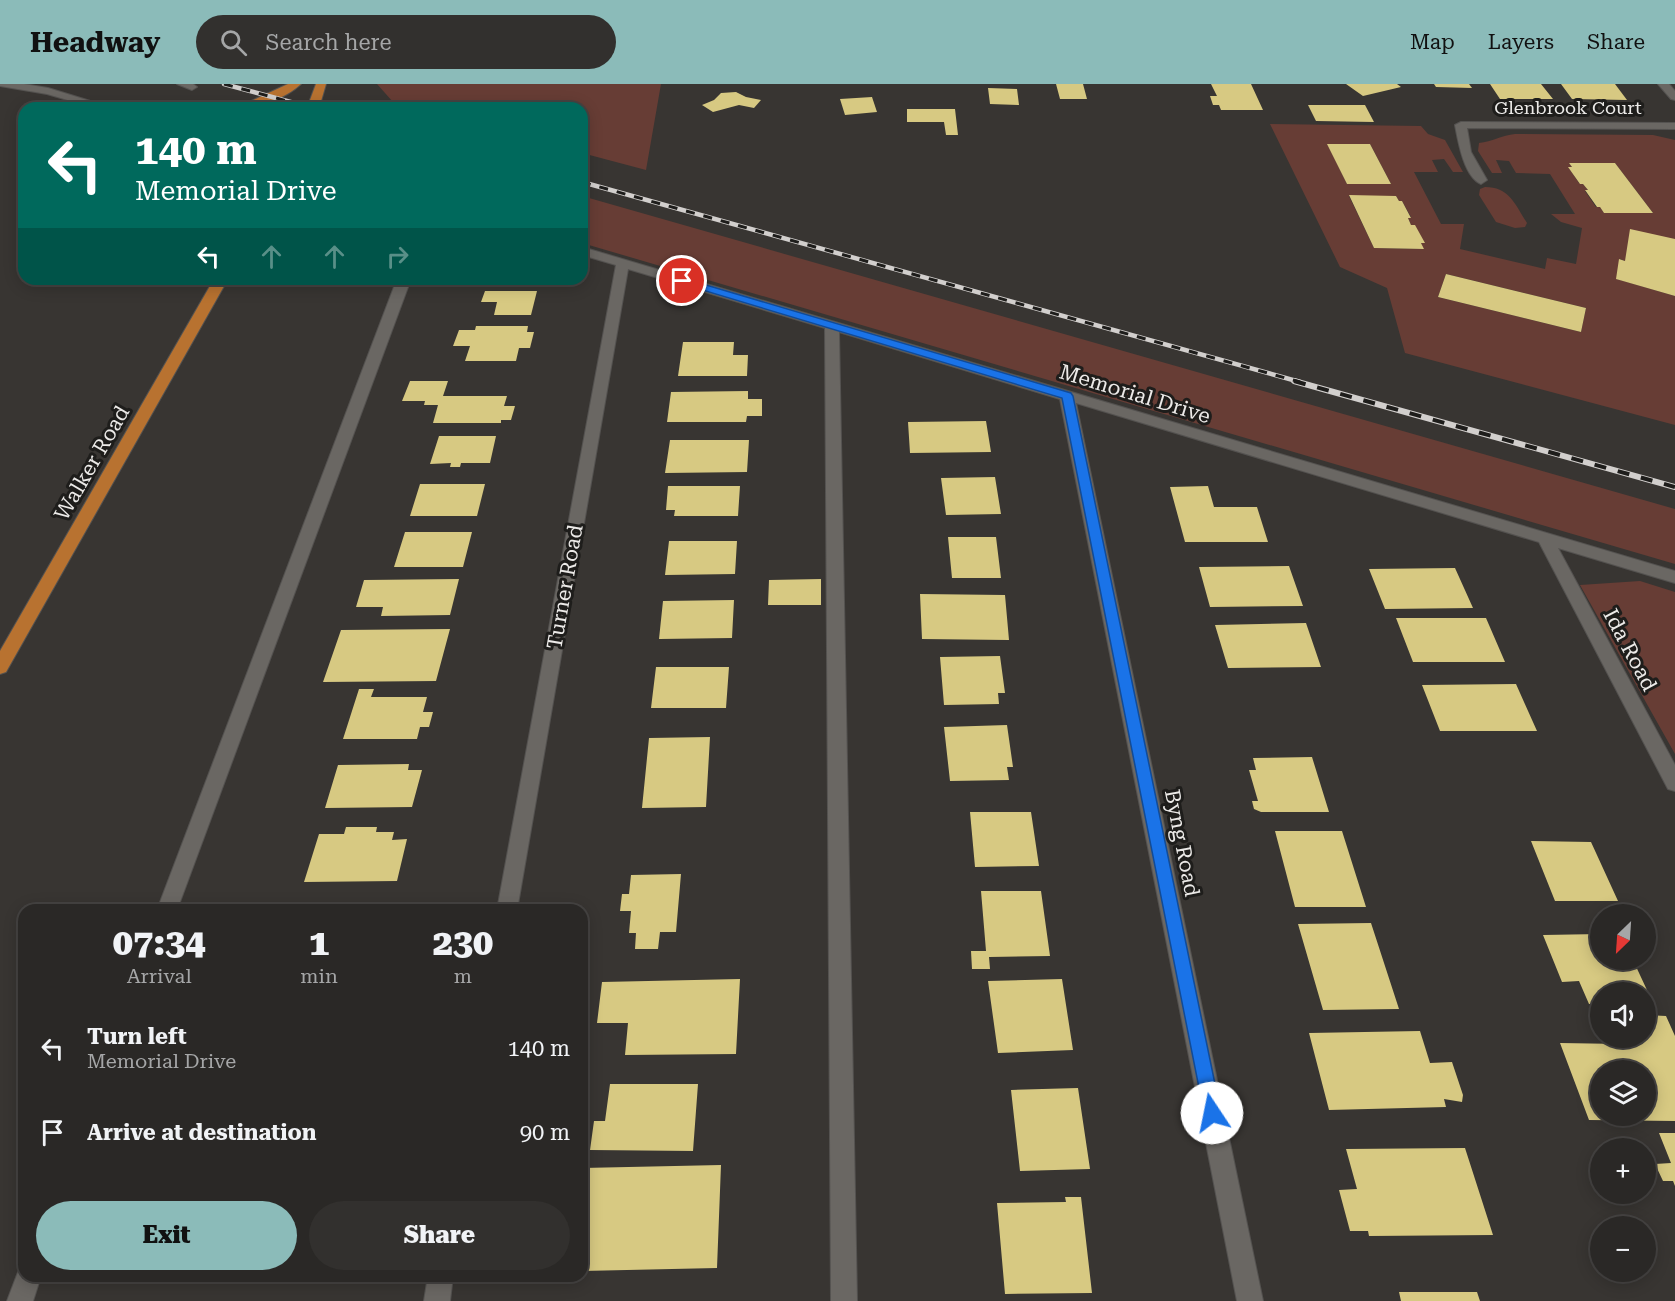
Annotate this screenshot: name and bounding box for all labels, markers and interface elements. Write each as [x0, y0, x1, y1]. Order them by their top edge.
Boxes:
search box [196, 15, 616, 69]
text: Headway [30, 26, 160, 59]
icon: search [217, 26, 250, 59]
text: Search here [265, 30, 391, 55]
text: Map [1410, 30, 1455, 54]
text: Layers [1488, 30, 1554, 54]
text: Share [1587, 30, 1645, 54]
street label: Glenbrook Court [1494, 97, 1642, 118]
text: 140 m [135, 125, 257, 174]
icon: left [36, 126, 114, 204]
text: Memorial Drive [135, 175, 337, 207]
icon: left [192, 240, 225, 273]
icon: ahead [255, 240, 288, 273]
icon: ahead [318, 240, 351, 273]
icon: right [381, 240, 414, 273]
pin [656, 255, 707, 306]
icon: arrive [665, 264, 698, 297]
street label: Memorial Drive [1057, 360, 1213, 428]
street label: Walker Road [50, 401, 135, 524]
street label: Turner Road [542, 522, 588, 651]
street label: Ida Road [1598, 605, 1662, 696]
street label: Byng Road [1160, 787, 1204, 899]
north arrow [1590, 904, 1656, 970]
map controls [1590, 904, 1656, 1282]
text: 07:34 [113, 922, 205, 964]
text: 1 [309, 922, 329, 964]
text: 230 [433, 922, 493, 964]
text: Arrival [127, 964, 192, 988]
text: min [300, 964, 338, 988]
text: m [454, 964, 472, 988]
button: sound [1590, 982, 1656, 1048]
text: Turn left [87, 1024, 187, 1049]
icon: left [36, 1032, 69, 1065]
text: 140 m [507, 1036, 570, 1061]
text: Memorial Drive [87, 1049, 236, 1073]
button: layers [1590, 1060, 1656, 1126]
position arrow [1180, 1081, 1244, 1145]
icon: arrive [36, 1116, 69, 1149]
text: Arrive at destination [87, 1120, 316, 1145]
text: 90 m [520, 1120, 570, 1145]
button: + [1590, 1138, 1656, 1204]
button: Exit [36, 1201, 297, 1270]
button: Share [309, 1201, 570, 1270]
button: − [1590, 1216, 1656, 1282]

